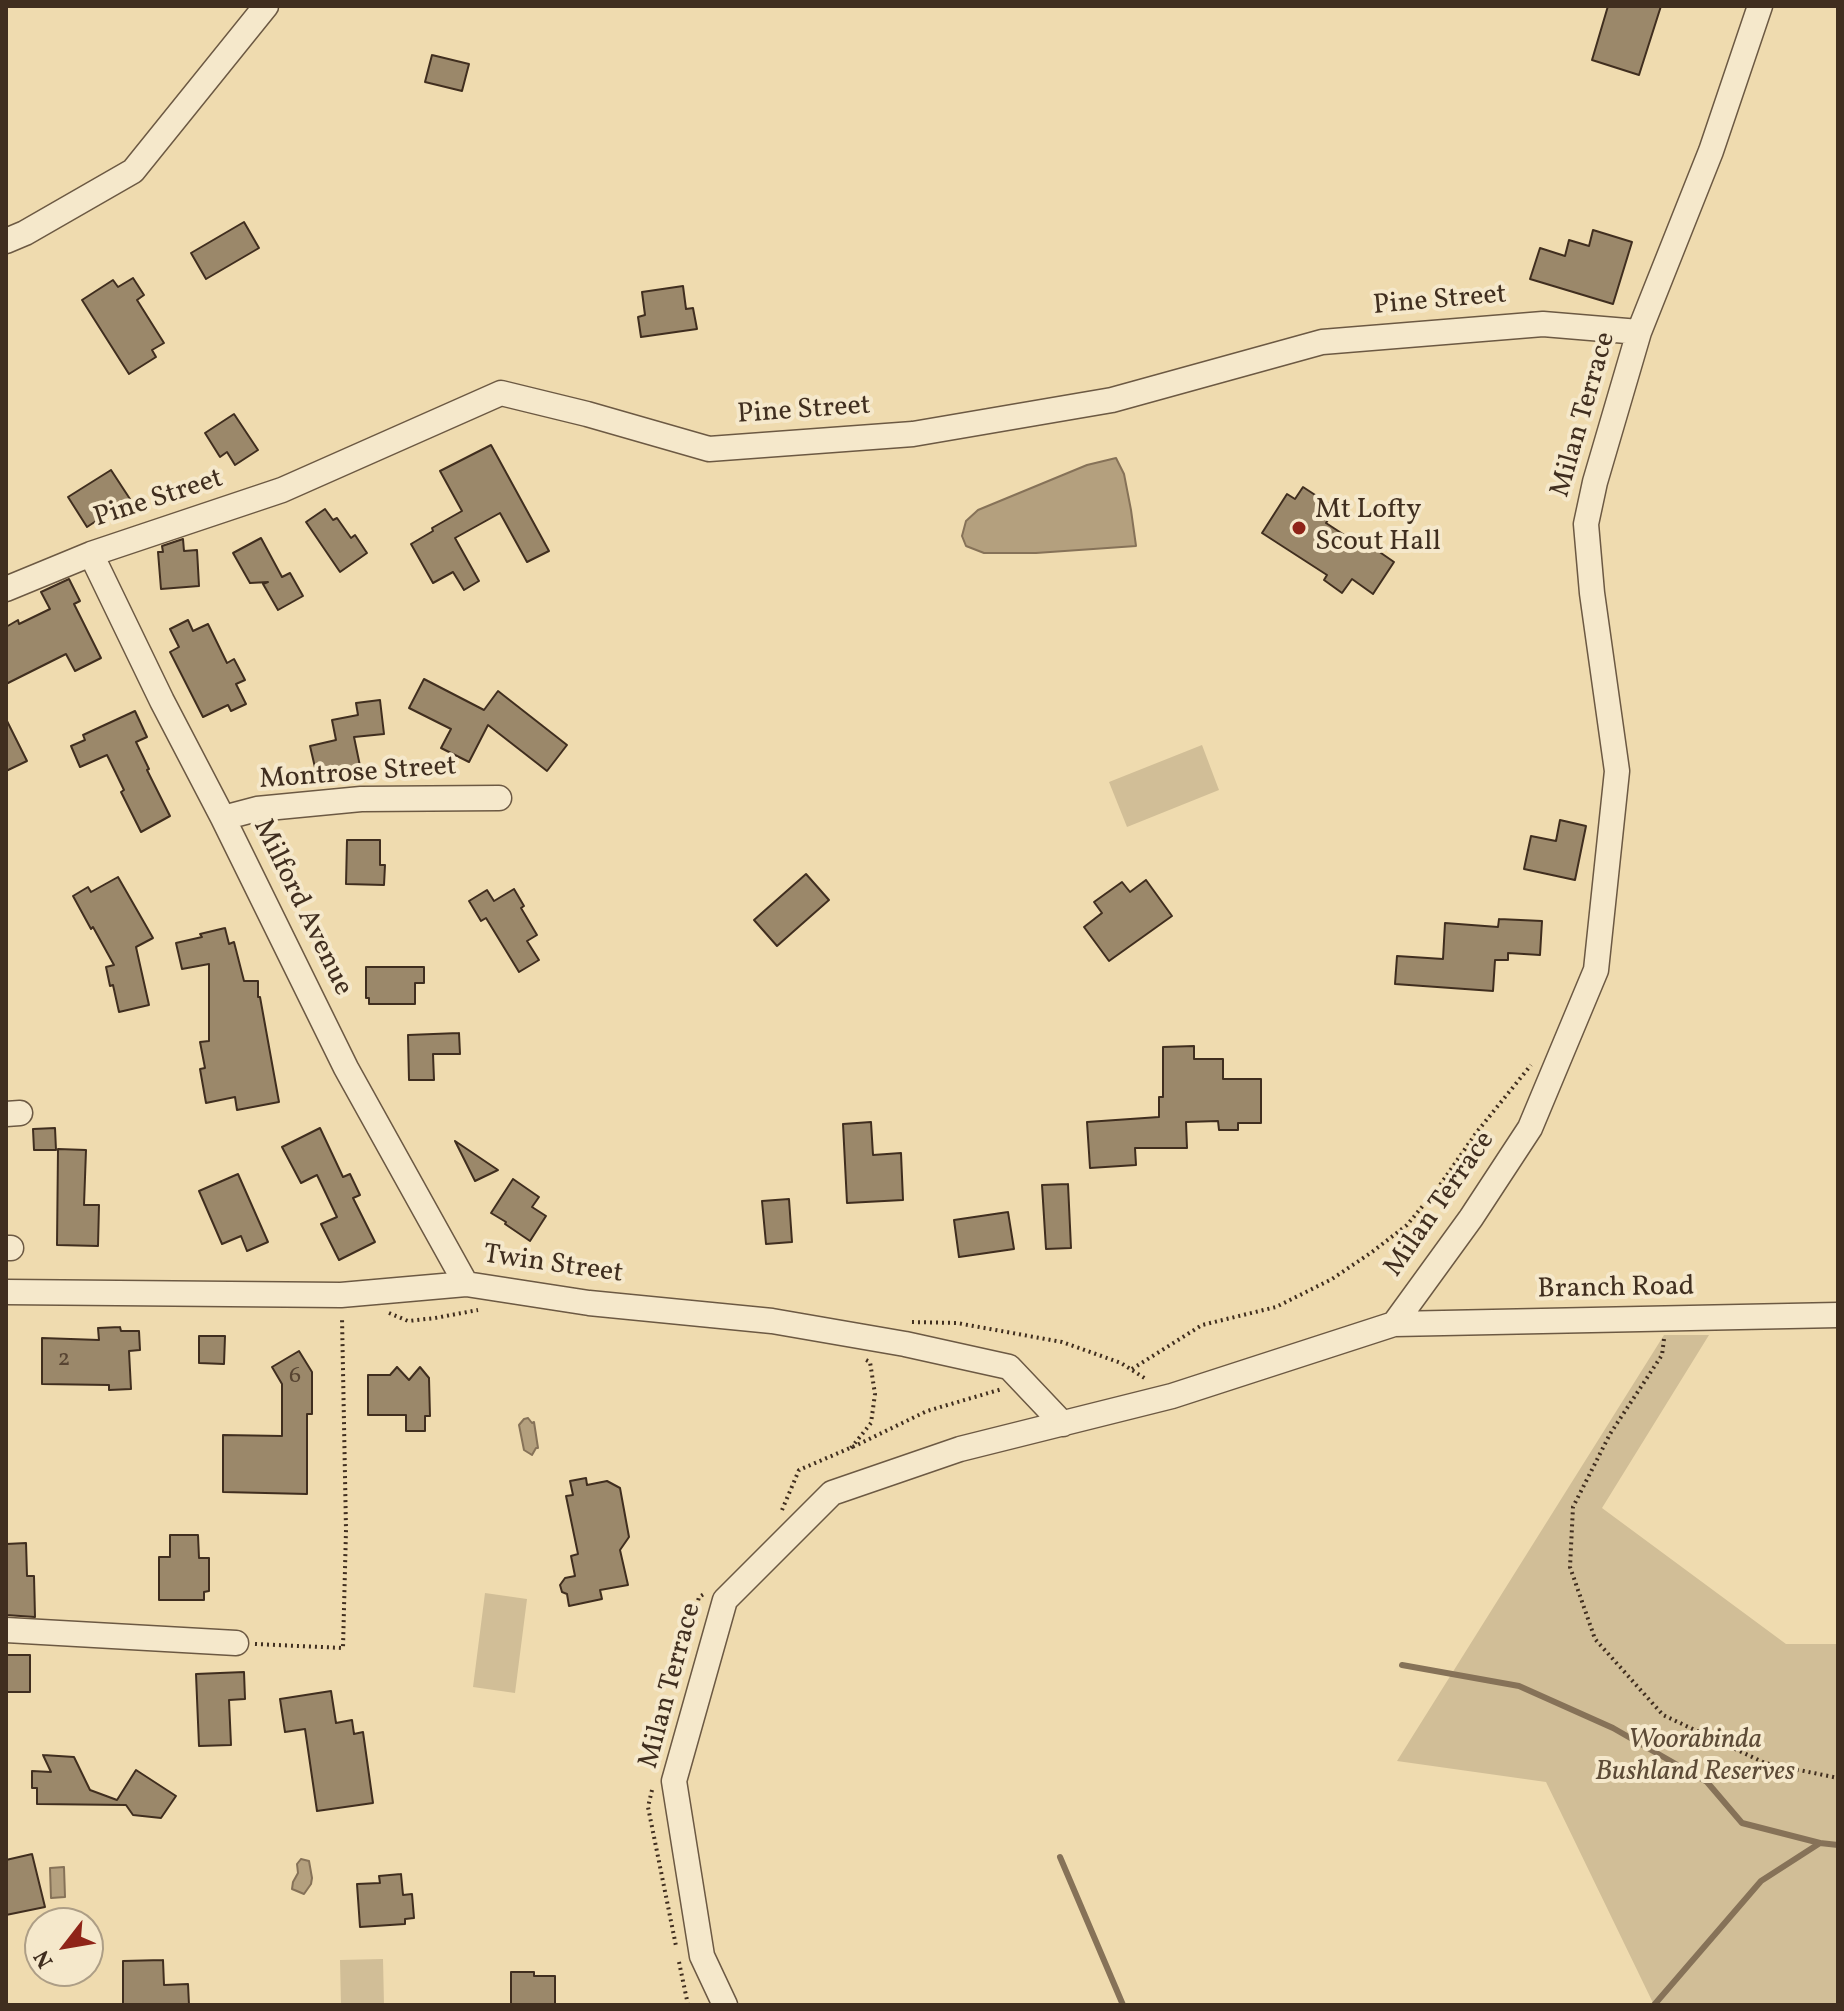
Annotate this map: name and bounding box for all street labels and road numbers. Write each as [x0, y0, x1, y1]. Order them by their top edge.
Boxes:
street label: Pine Street [1372, 279, 1508, 325]
street label: Milan Terrace [1545, 329, 1625, 501]
street label: Pine Street [736, 391, 872, 433]
street label: Pine Street [90, 463, 228, 537]
street label: Montrose Street [258, 751, 458, 799]
street label: Milford Avenue [244, 814, 358, 1002]
street label: Milan Terrace [1378, 1126, 1504, 1284]
street label: Twin Street [481, 1240, 625, 1292]
street label: Branch Road [1537, 1272, 1695, 1308]
street label: Milan Terrace [634, 1600, 710, 1772]

